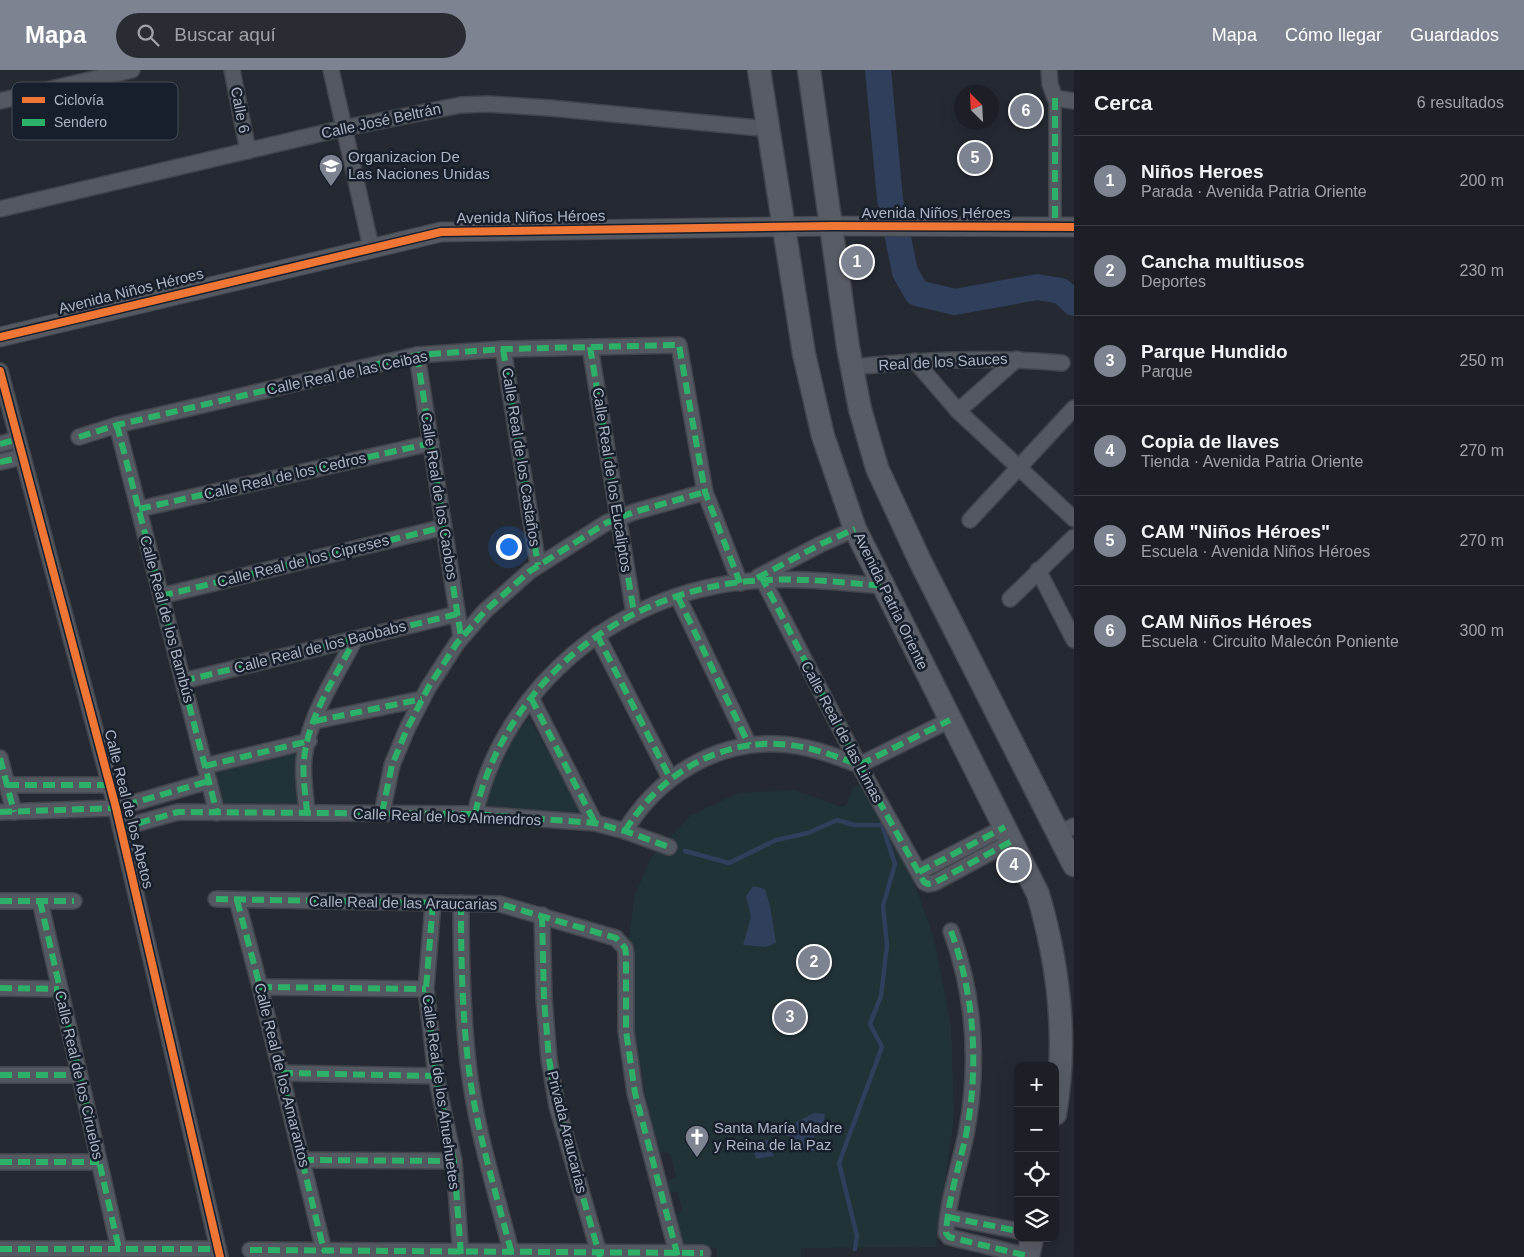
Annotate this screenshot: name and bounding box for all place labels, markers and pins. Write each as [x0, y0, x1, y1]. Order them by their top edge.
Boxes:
pin: 6 [1010, 92, 1042, 130]
pin: 5 [959, 139, 991, 177]
place label: Organizacion De Las Naciones Unidas [348, 148, 490, 182]
school or university icon: Organizacion De Las Naciones Unidas [318, 153, 344, 187]
pin: 1 [841, 243, 873, 281]
pin: 4 [998, 846, 1030, 884]
pin: 2 [798, 943, 830, 981]
pin: 3 [774, 998, 806, 1036]
place label: Santa María Madre y Reina de la Paz [714, 1119, 842, 1153]
church icon: Santa María Madre y Reina de la Paz [684, 1124, 710, 1158]

